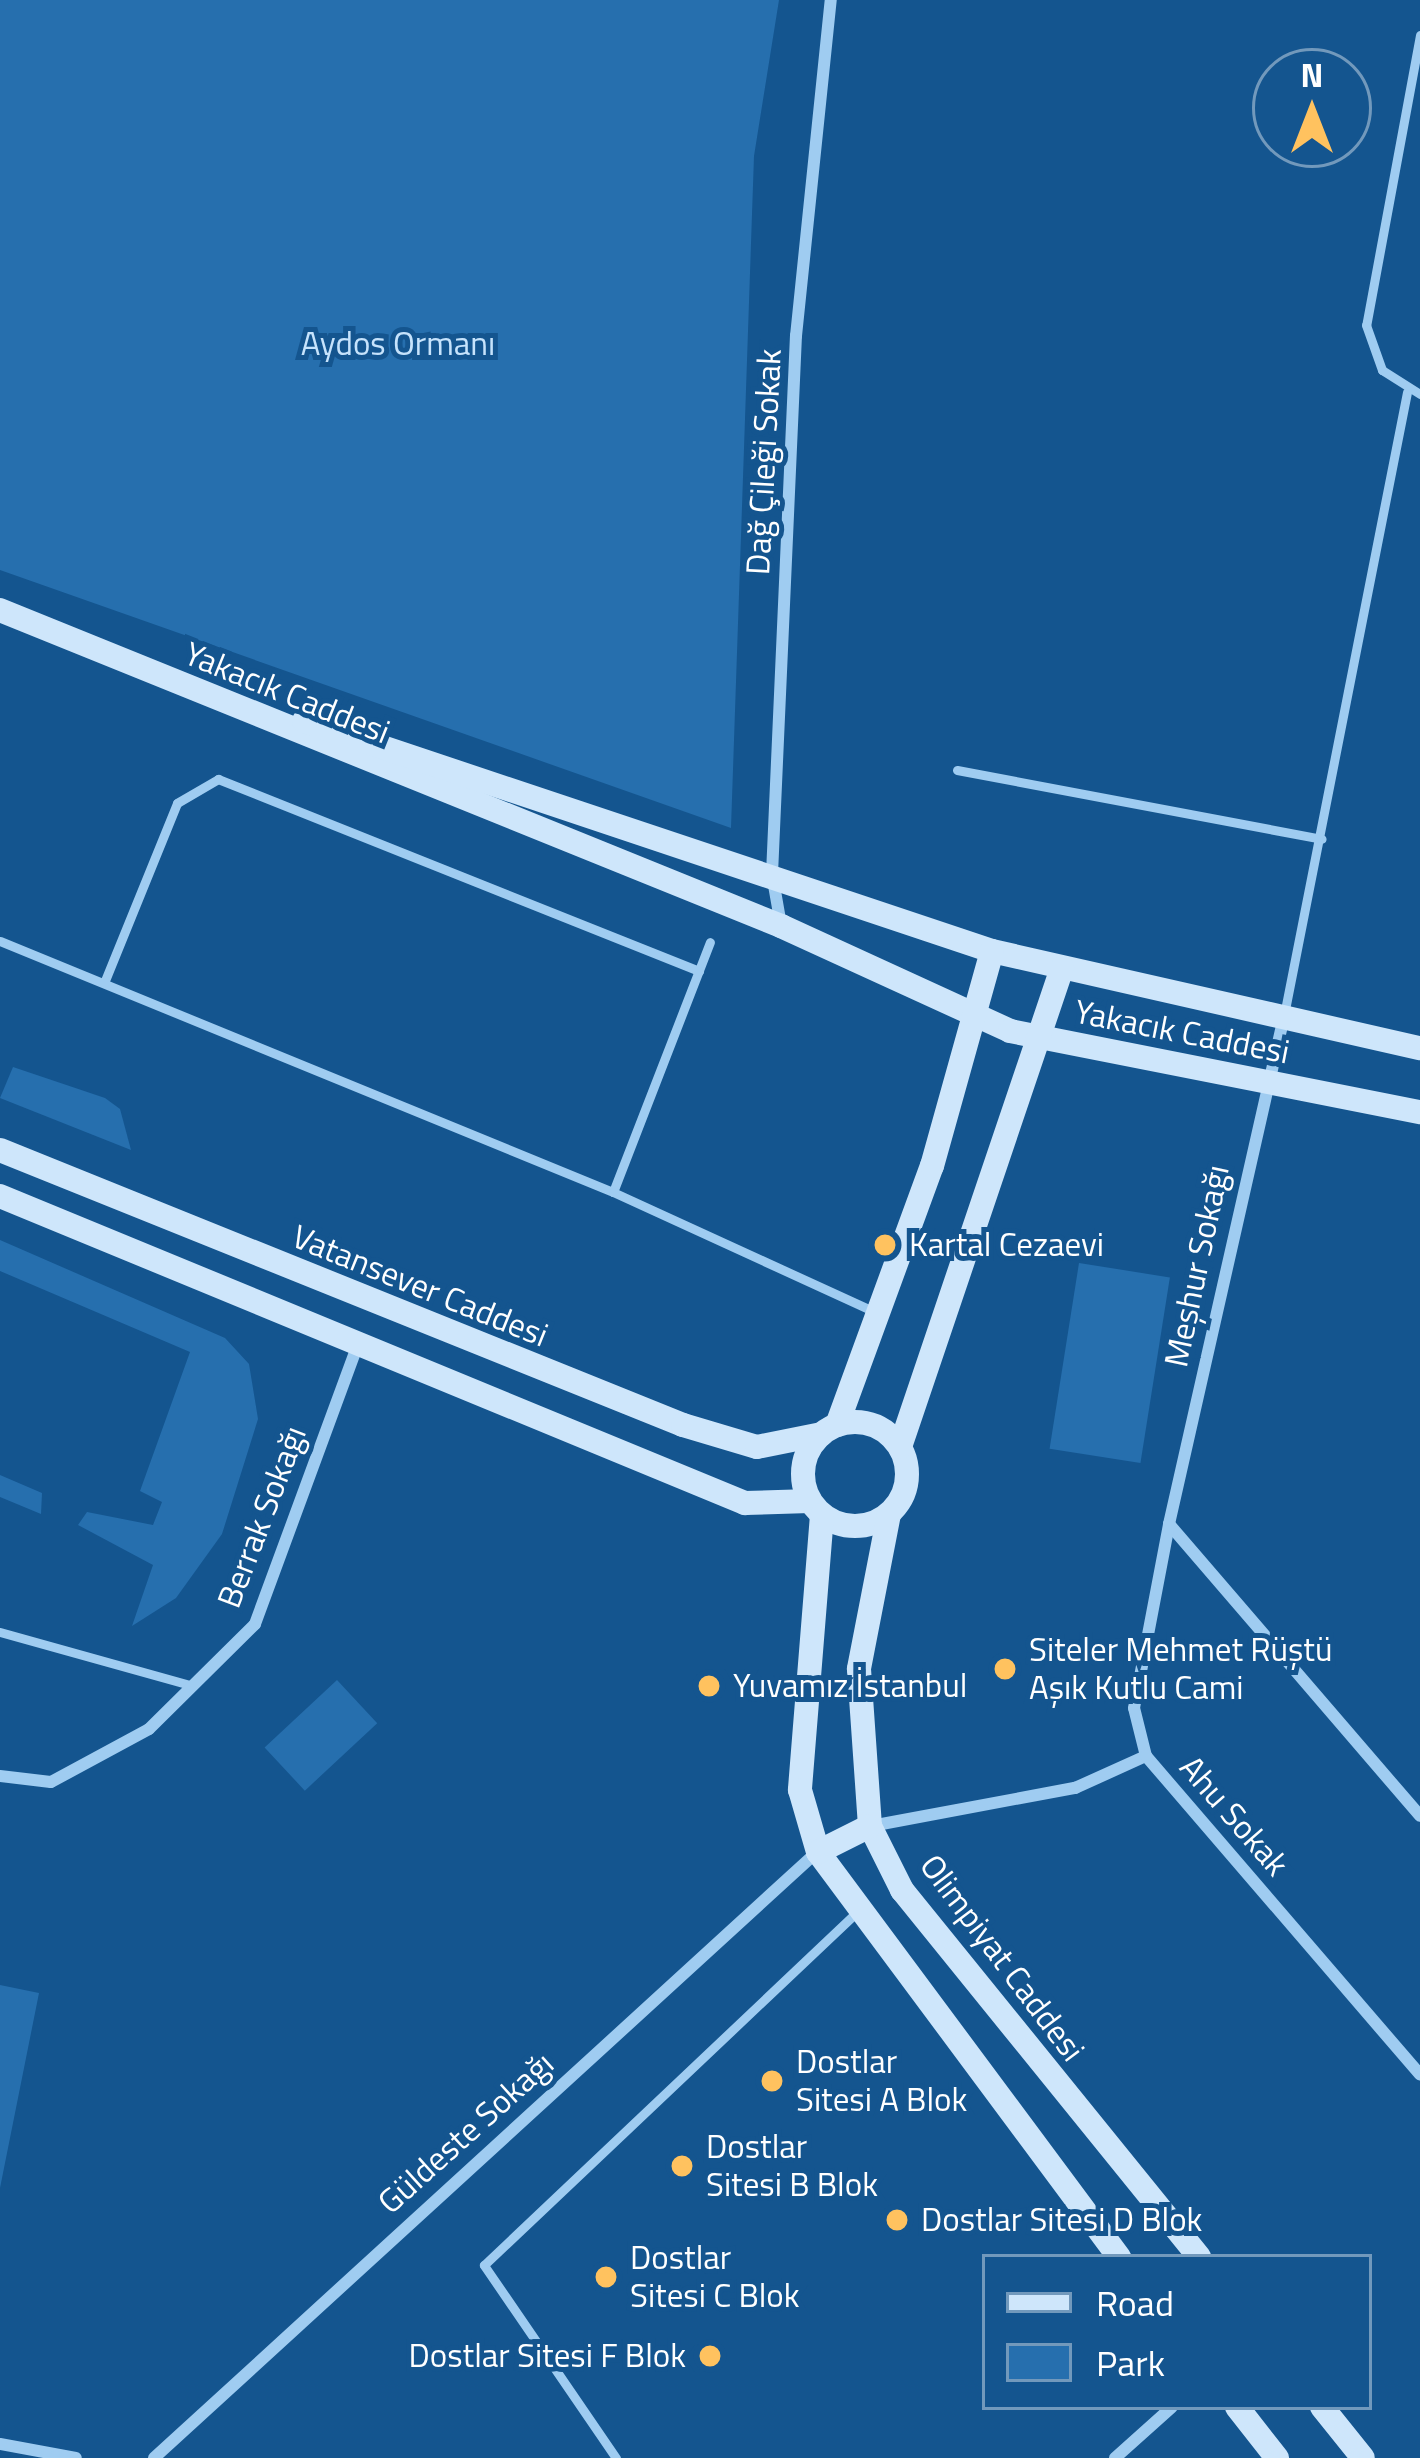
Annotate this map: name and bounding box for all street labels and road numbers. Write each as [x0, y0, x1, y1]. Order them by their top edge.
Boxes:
street label: Dağ Çileği Sokak [738, 348, 790, 576]
street label: Yakacık Caddesi [179, 634, 395, 752]
street label: Yakacık Caddesi [1071, 992, 1293, 1072]
street label: Meşhur Sokağı [1156, 1162, 1238, 1370]
street label: Vatansever Caddesi [286, 1217, 554, 1355]
street label: Berrak Sokağı [209, 1421, 315, 1613]
street label: Ahu Sokak [1171, 1748, 1297, 1884]
street label: Olimpiyat Caddesi [911, 1847, 1093, 2069]
street label: Güldeste Sokağı [370, 2044, 562, 2222]

